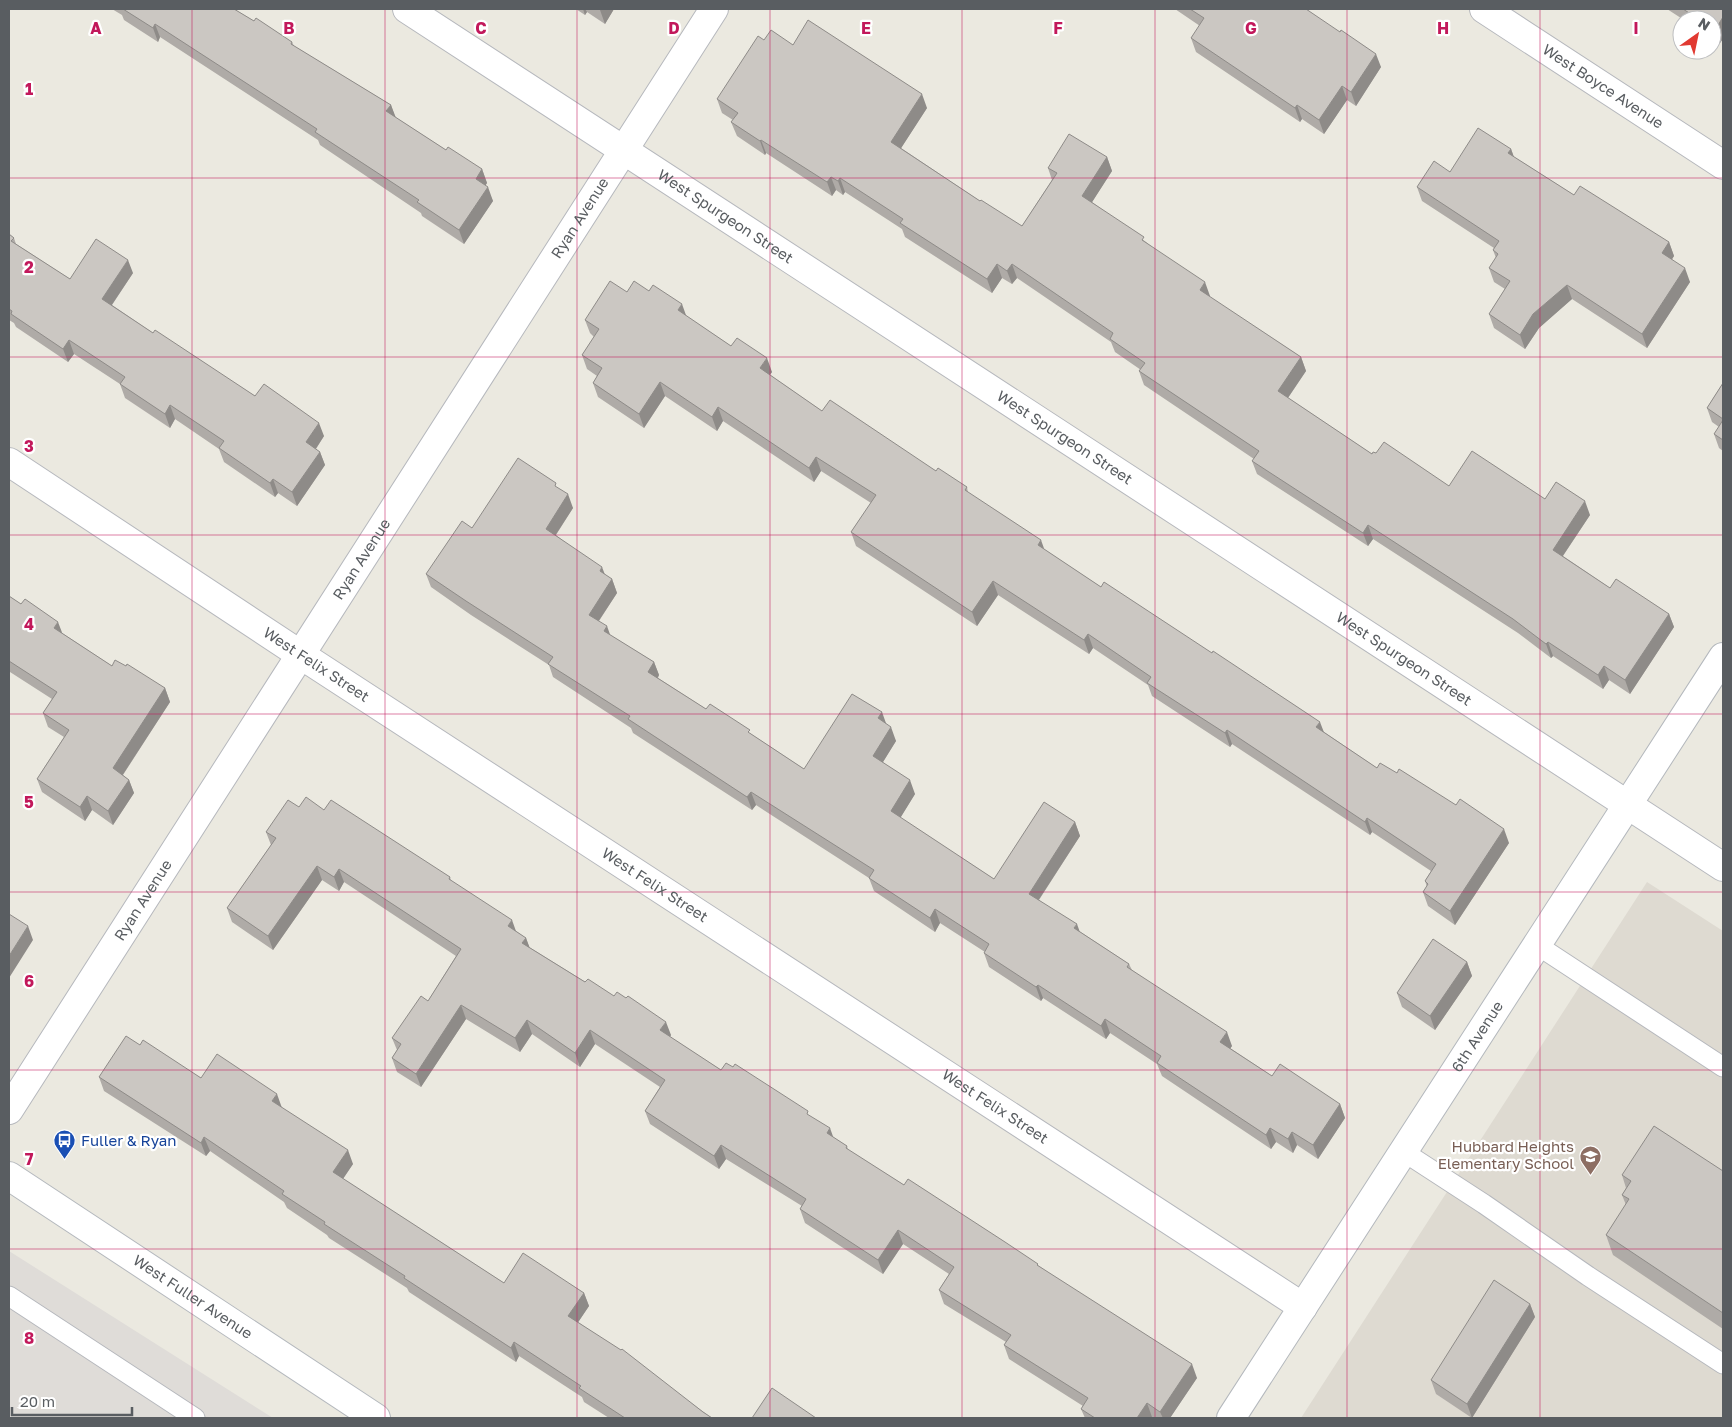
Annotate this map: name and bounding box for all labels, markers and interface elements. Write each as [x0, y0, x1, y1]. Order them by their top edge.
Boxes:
north arrow [1672, 10, 1722, 60]
text: N [1695, 14, 1713, 34]
text: A [90, 18, 102, 38]
text: B [283, 18, 295, 38]
text: C [475, 18, 487, 38]
text: D [668, 18, 680, 38]
text: E [861, 18, 871, 38]
text: F [1053, 18, 1063, 38]
text: G [1245, 18, 1257, 38]
text: H [1437, 18, 1449, 38]
text: I [1633, 18, 1639, 38]
street label: West Boyce Avenue [1540, 40, 1668, 132]
text: 1 [25, 79, 33, 99]
street label: West Spurgeon Street [655, 165, 797, 266]
street label: Ryan Avenue [547, 174, 612, 261]
text: 2 [24, 257, 34, 277]
street label: West Spurgeon Street [994, 386, 1136, 488]
text: 3 [24, 436, 34, 456]
street label: Ryan Avenue [328, 515, 394, 603]
street label: West Spurgeon Street [1333, 607, 1476, 709]
text: 4 [24, 614, 34, 634]
street label: West Felix Street [260, 623, 373, 705]
text: 5 [24, 792, 34, 812]
street label: West Felix Street [599, 843, 712, 925]
street label: Ryan Avenue [110, 856, 175, 944]
text: 6 [24, 971, 34, 991]
street label: 6th Avenue [1447, 997, 1506, 1075]
street label: West Felix Street [939, 1065, 1052, 1147]
bus stop icon: Fuller & Ryan [53, 1129, 77, 1160]
place label: Fuller & Ryan [81, 1131, 176, 1149]
place label: Hubbard Heights Elementary School [1438, 1137, 1574, 1172]
school or university icon: Hubbard Heights Elementary School [1578, 1144, 1602, 1175]
text: 7 [25, 1149, 34, 1169]
street label: West Fuller Avenue [130, 1250, 256, 1342]
text: 8 [24, 1328, 34, 1348]
scale bar [12, 1384, 132, 1416]
text: 20 m [20, 1392, 55, 1410]

